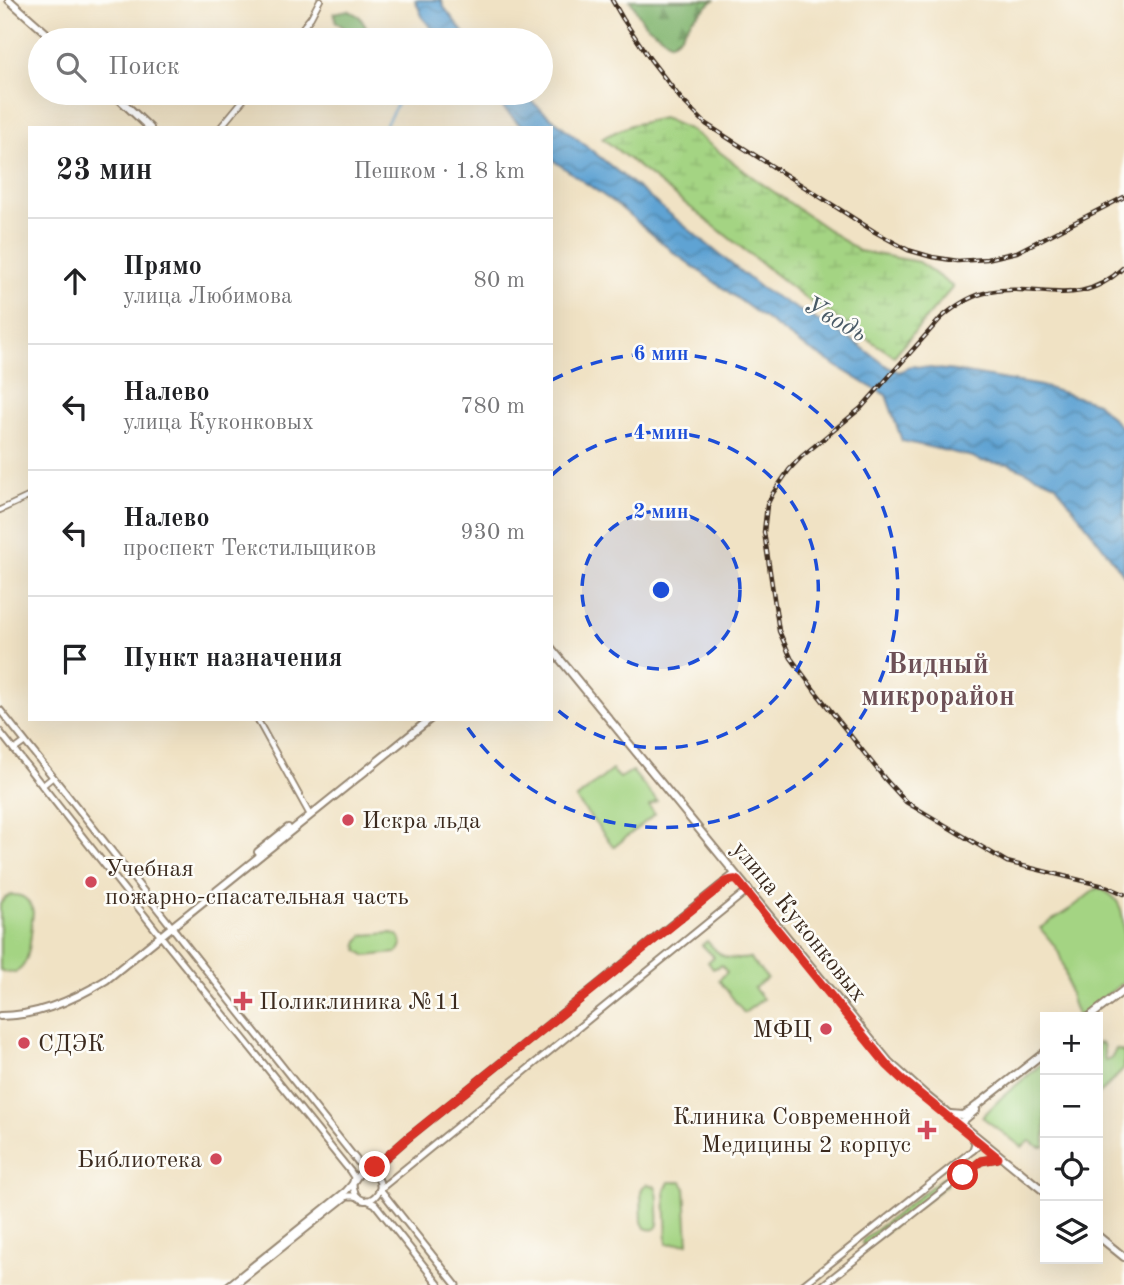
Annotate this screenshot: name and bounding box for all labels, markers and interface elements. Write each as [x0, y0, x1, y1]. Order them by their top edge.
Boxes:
search box [28, 28, 553, 105]
icon: search [52, 48, 90, 86]
text: Поиск [108, 54, 180, 80]
text: 23 мин [56, 156, 153, 186]
text: Пешком · 1.8 km [353, 160, 525, 183]
text: Прямо [123, 254, 202, 280]
icon: ahead [56, 262, 94, 300]
text: 80 m [474, 269, 525, 292]
text: улица Любимова [123, 285, 292, 308]
water label: Уводь [799, 292, 871, 348]
text: 6 мин [633, 344, 689, 365]
text: Налево [123, 380, 210, 406]
icon: left [56, 388, 94, 426]
text: 780 m [460, 395, 525, 418]
text: улица Куконковых [123, 411, 314, 434]
text: 4 мин [633, 423, 689, 444]
text: 2 мин [633, 502, 689, 523]
text: Налево [123, 506, 210, 532]
icon: left [56, 514, 94, 552]
text: 930 m [460, 521, 525, 544]
text: проспект Текстильщиков [123, 537, 376, 560]
centre of rings [649, 578, 673, 602]
icon: arrive [56, 640, 94, 678]
text: Пункт назначения [123, 646, 342, 672]
district label: Видный микрорайон [861, 652, 1015, 712]
place label: Искра льда [362, 810, 481, 834]
marker: Искра льда [340, 812, 356, 828]
street label: улица Куконковых [726, 837, 870, 1007]
place label: Учебная пожарно-спасательная часть [105, 858, 409, 910]
marker: Учебная пожарно-спасательная часть [83, 874, 99, 890]
marker: Поликлиника №11 [233, 991, 253, 1011]
place label: Поликлиника №11 [259, 991, 462, 1015]
map controls [1040, 1012, 1103, 1264]
button: + [1040, 1012, 1103, 1075]
place label: МФЦ [753, 1019, 812, 1043]
marker: МФЦ [818, 1021, 834, 1037]
place label: СДЭК [38, 1033, 105, 1057]
marker: СДЭК [16, 1035, 32, 1051]
button: − [1040, 1075, 1103, 1138]
place label: Клиника Современной Медицины 2 корпус [673, 1106, 911, 1158]
marker: Клиника Современной Медицины 2 корпус [917, 1120, 937, 1140]
button: locate [1040, 1138, 1103, 1201]
place label: Библиотека [77, 1149, 202, 1173]
marker: Библиотека [208, 1151, 224, 1167]
route end [359, 1151, 390, 1182]
route start [947, 1159, 978, 1190]
button: layers [1040, 1201, 1103, 1264]

